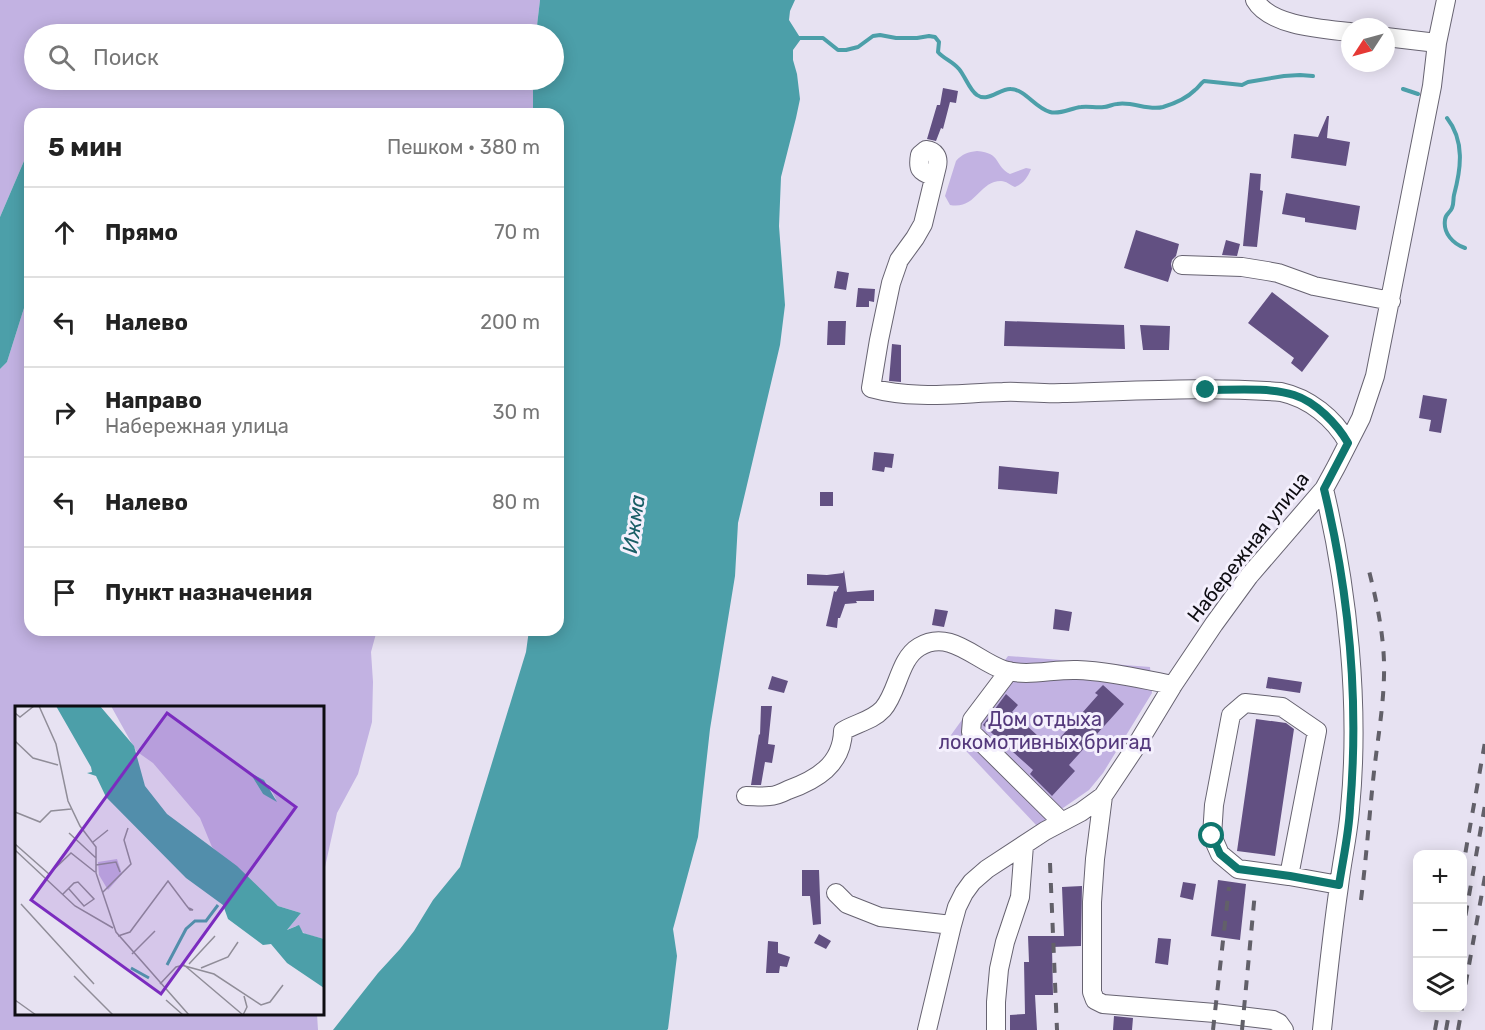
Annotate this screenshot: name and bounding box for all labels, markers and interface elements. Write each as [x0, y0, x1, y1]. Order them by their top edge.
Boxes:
north arrow [1341, 18, 1395, 72]
search box [24, 24, 564, 90]
icon: search [45, 41, 78, 74]
text: Поиск [93, 44, 159, 71]
text: 5 мин [48, 132, 122, 163]
text: Пешком · 380 m [387, 135, 540, 159]
icon: ahead [48, 216, 81, 249]
text: Прямо [105, 219, 178, 246]
text: 70 m [494, 220, 540, 244]
icon: left [48, 306, 81, 339]
text: Налево [105, 309, 188, 336]
text: 200 m [480, 310, 540, 334]
route end [1192, 376, 1218, 402]
text: Направо [105, 387, 202, 414]
icon: right [48, 396, 81, 429]
text: 30 m [493, 400, 540, 424]
text: Набережная улица [105, 414, 289, 438]
street label: Набережная улица [1182, 467, 1314, 627]
icon: left [48, 486, 81, 519]
text: Налево [105, 489, 188, 516]
text: 80 m [492, 490, 540, 514]
water label: Ижма [617, 493, 650, 555]
icon: arrive [48, 576, 81, 609]
text: Пункт назначения [105, 579, 313, 606]
inset map [15, 706, 324, 1015]
park label: Дом отдыха локомотивных бригад [939, 707, 1151, 754]
route start [1198, 822, 1224, 848]
map controls [1413, 850, 1467, 1012]
button: + [1413, 850, 1467, 904]
button: − [1413, 904, 1467, 958]
button: layers [1413, 958, 1467, 1012]

